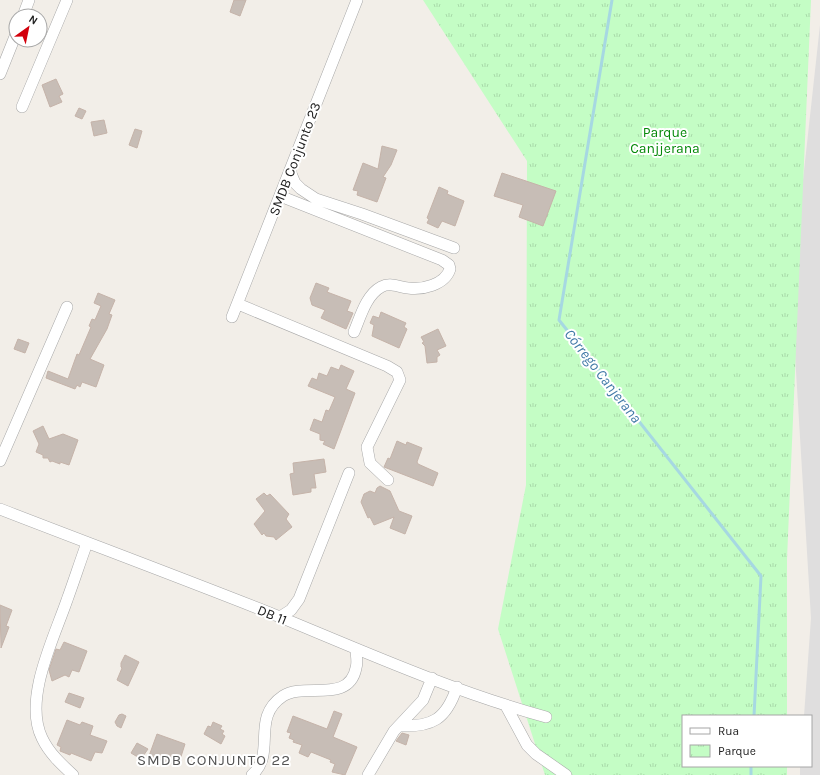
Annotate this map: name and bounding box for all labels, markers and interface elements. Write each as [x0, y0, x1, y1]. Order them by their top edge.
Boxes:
north arrow [8, 8, 48, 48]
text: N [26, 12, 40, 28]
street label: SMDB Conjunto 23 [266, 100, 324, 218]
park label: Parque Canjjerana [630, 124, 700, 157]
water label: Córrego Canjerana [561, 325, 645, 427]
street label: DB 11 [255, 601, 289, 629]
legend [682, 715, 812, 767]
text: Rua [718, 724, 739, 738]
text: Parque [718, 744, 756, 758]
district label: SMDB CONJUNTO 22 [137, 751, 291, 769]

